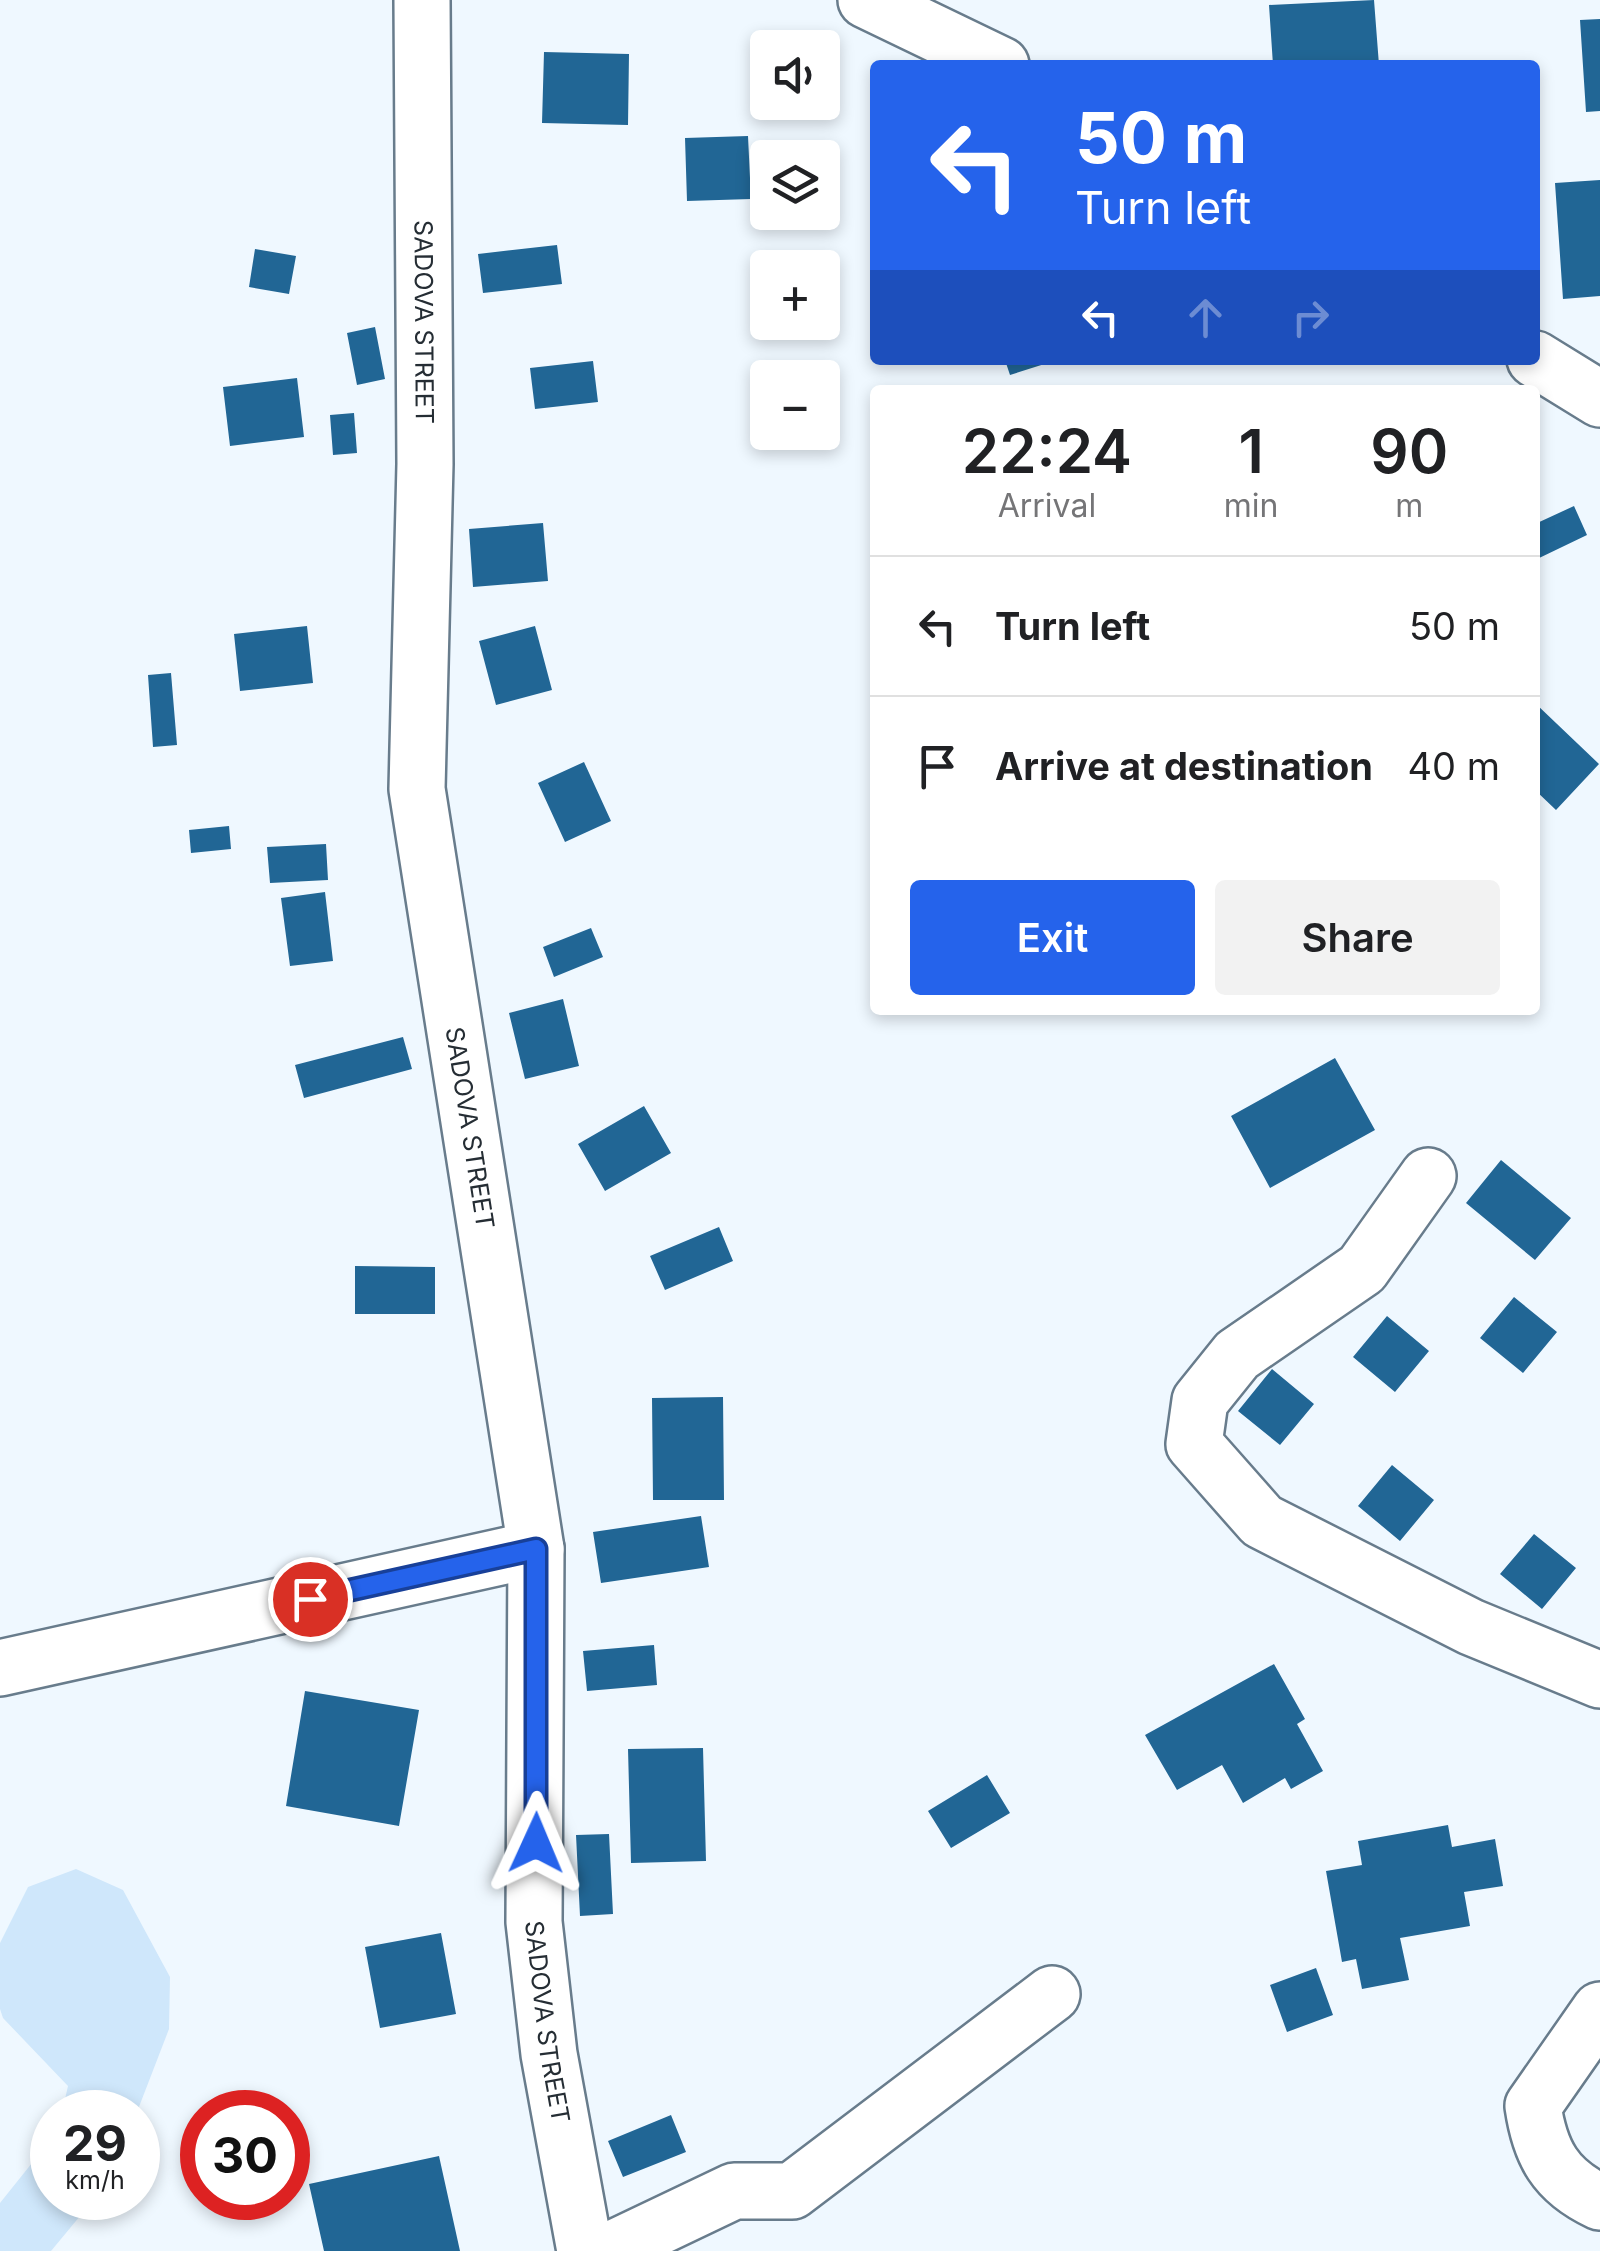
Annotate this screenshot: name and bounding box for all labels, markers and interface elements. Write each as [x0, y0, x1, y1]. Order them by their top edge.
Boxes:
map controls [750, 30, 840, 450]
button: sound [750, 30, 840, 120]
text: 50 m [1075, 95, 1247, 180]
icon: left [910, 100, 1040, 230]
button: layers [750, 140, 840, 230]
text: Turn left [1075, 180, 1251, 235]
street label: SADOVA STREET [408, 220, 440, 424]
button: + [750, 250, 840, 340]
icon: left [1073, 290, 1128, 345]
icon: ahead [1178, 290, 1233, 345]
icon: right [1283, 290, 1338, 345]
button: − [750, 360, 840, 450]
text: 22:24 [962, 415, 1132, 487]
text: 1 [1238, 415, 1264, 487]
text: 90 [1370, 415, 1448, 487]
text: Arrival [998, 486, 1096, 525]
text: min [1224, 486, 1279, 525]
text: m [1395, 486, 1423, 525]
icon: left [910, 599, 965, 654]
text: Turn left [995, 603, 1150, 649]
text: 50 m [1409, 603, 1500, 649]
icon: arrive [910, 739, 965, 794]
text: Arrive at destination [995, 743, 1373, 789]
text: 40 m [1408, 743, 1500, 789]
button: Exit [910, 880, 1195, 995]
button: Share [1215, 880, 1500, 995]
street label: SADOVA STREET [439, 1025, 501, 1231]
pin [268, 1557, 353, 1642]
icon: arrive [283, 1572, 338, 1627]
position arrow [484, 1791, 588, 1895]
street label: SADOVA STREET [519, 1919, 576, 2125]
speed limit sign: 30 [180, 2090, 310, 2220]
text: 29 [63, 2113, 127, 2173]
text: km/h [65, 2165, 125, 2195]

